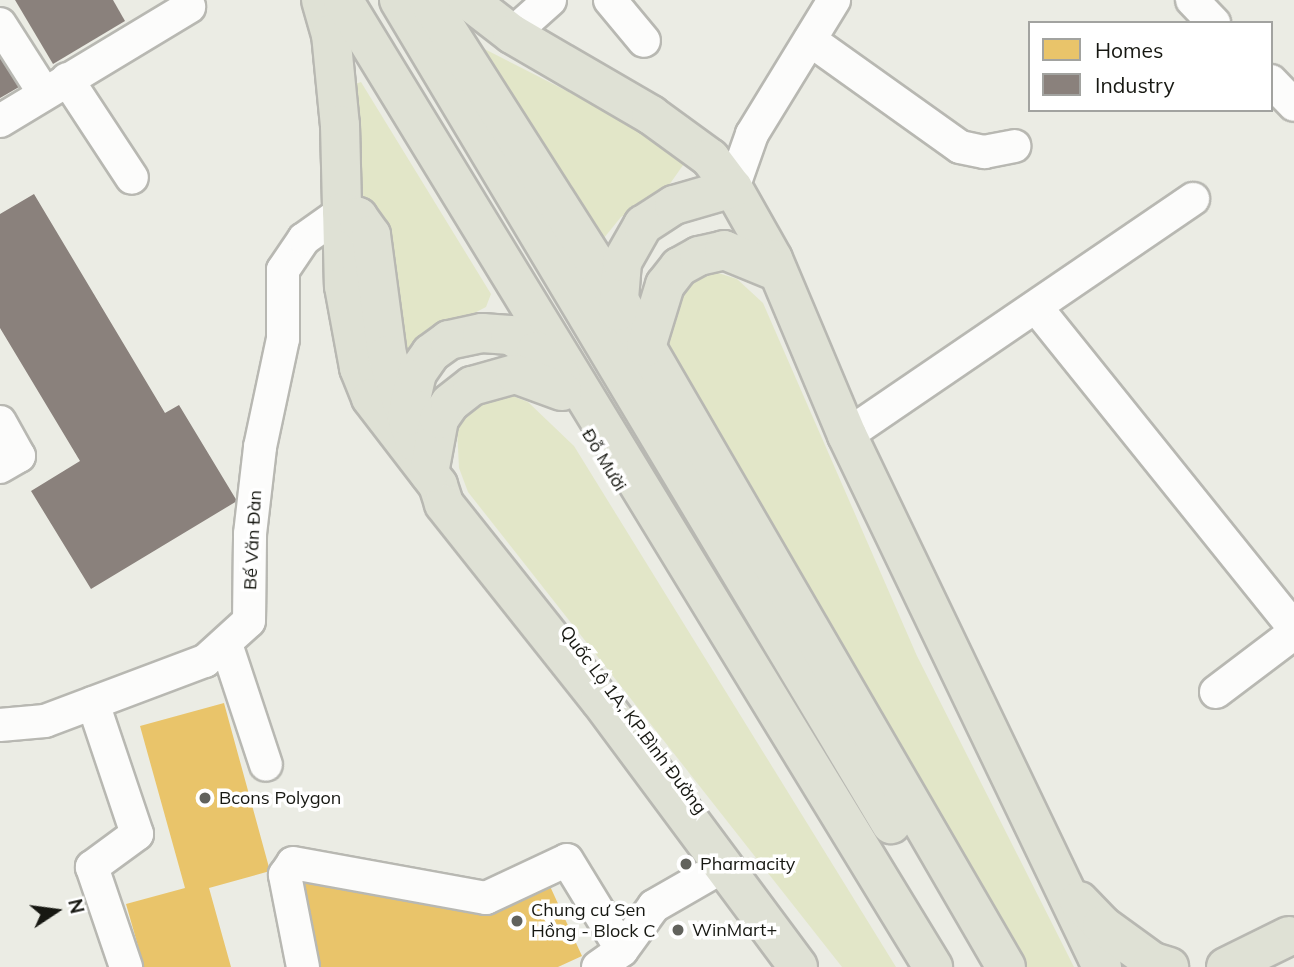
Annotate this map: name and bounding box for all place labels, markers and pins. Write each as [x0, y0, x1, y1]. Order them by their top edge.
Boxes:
place label: Bcons Polygon [219, 787, 341, 809]
marker: Bcons Polygon [197, 790, 213, 806]
place label: Pharmacity [700, 853, 795, 875]
marker: Pharmacity [678, 856, 694, 872]
place label: Chung cư Sen Hồng - Block C [531, 900, 656, 942]
marker: Chung cư Sen Hồng - Block C [509, 913, 525, 929]
place label: WinMart+ [692, 919, 777, 941]
marker: WinMart+ [670, 922, 686, 938]

